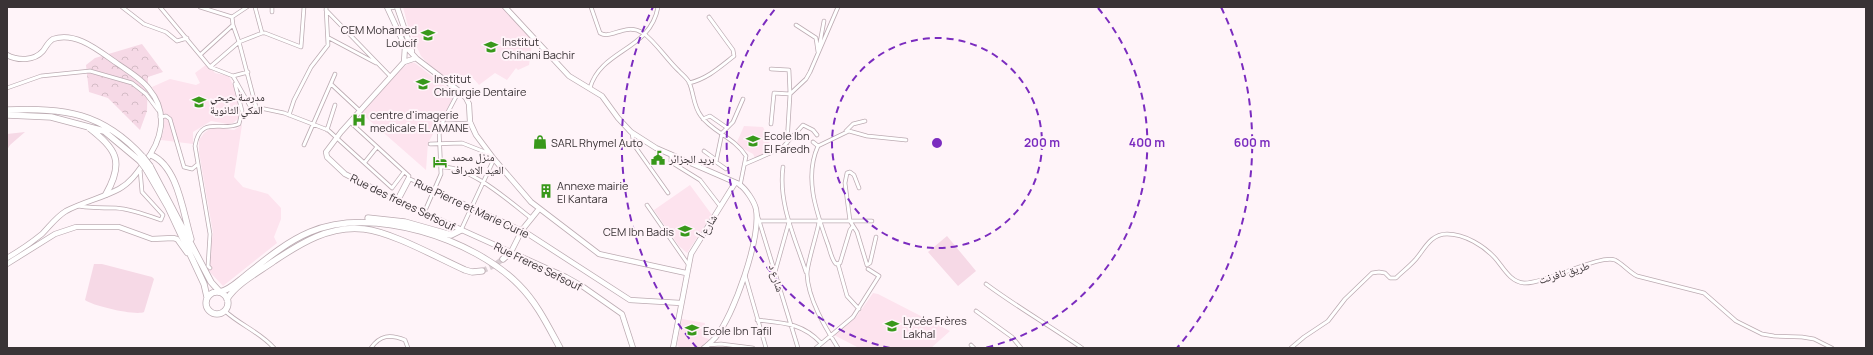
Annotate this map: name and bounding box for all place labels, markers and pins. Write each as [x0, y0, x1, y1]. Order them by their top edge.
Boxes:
place label: CEM Mohamed Loucif [341, 22, 417, 50]
school or university icon: CEM Mohamed Loucif [420, 27, 436, 43]
place label: Institut Chihani Bachir [502, 34, 575, 62]
school or university icon: Institut Chihani Bachir [483, 39, 499, 55]
place label: Institut Chirurgie Dentaire [434, 71, 527, 99]
school or university icon: Institut Chirurgie Dentaire [415, 76, 431, 92]
place label: مدرسة حيحي المكي الثانوية [210, 89, 265, 118]
school or university icon: مدرسة حيحي المكي الثانوية [191, 94, 207, 110]
place label: centre d'imagerie medicale EL AMANE [370, 107, 469, 135]
hospital icon: centre d'imagerie medicale EL AMANE [351, 112, 367, 128]
place label: Ecole Ibn El Faredh [764, 128, 810, 156]
school or university icon: Ecole Ibn El Faredh [745, 133, 761, 149]
shop icon: SARL Rhymel Auto [532, 134, 548, 150]
place label: SARL Rhymel Auto [551, 135, 643, 150]
centre of rings [930, 136, 944, 150]
place label: منزل محمد العيد الاشراف [451, 149, 504, 177]
public building icon: بريد الجزائر [650, 150, 666, 166]
place label: بريد الجزائر [668, 151, 714, 166]
hotel icon: منزل محمد العيد الاشراف [432, 154, 448, 170]
place label: Annexe mairie El Kantara [557, 178, 629, 206]
building icon: Annexe mairie El Kantara [538, 183, 554, 199]
school or university icon: CEM Ibn Badis [677, 223, 693, 239]
place label: CEM Ibn Badis [603, 224, 674, 239]
place label: Lycée Frères Lakhal [903, 313, 967, 341]
school or university icon: Lycée Frères Lakhal [884, 318, 900, 334]
school or university icon: Ecole Ibn Tafil [684, 322, 700, 338]
place label: Ecole Ibn Tafil [703, 323, 772, 338]

